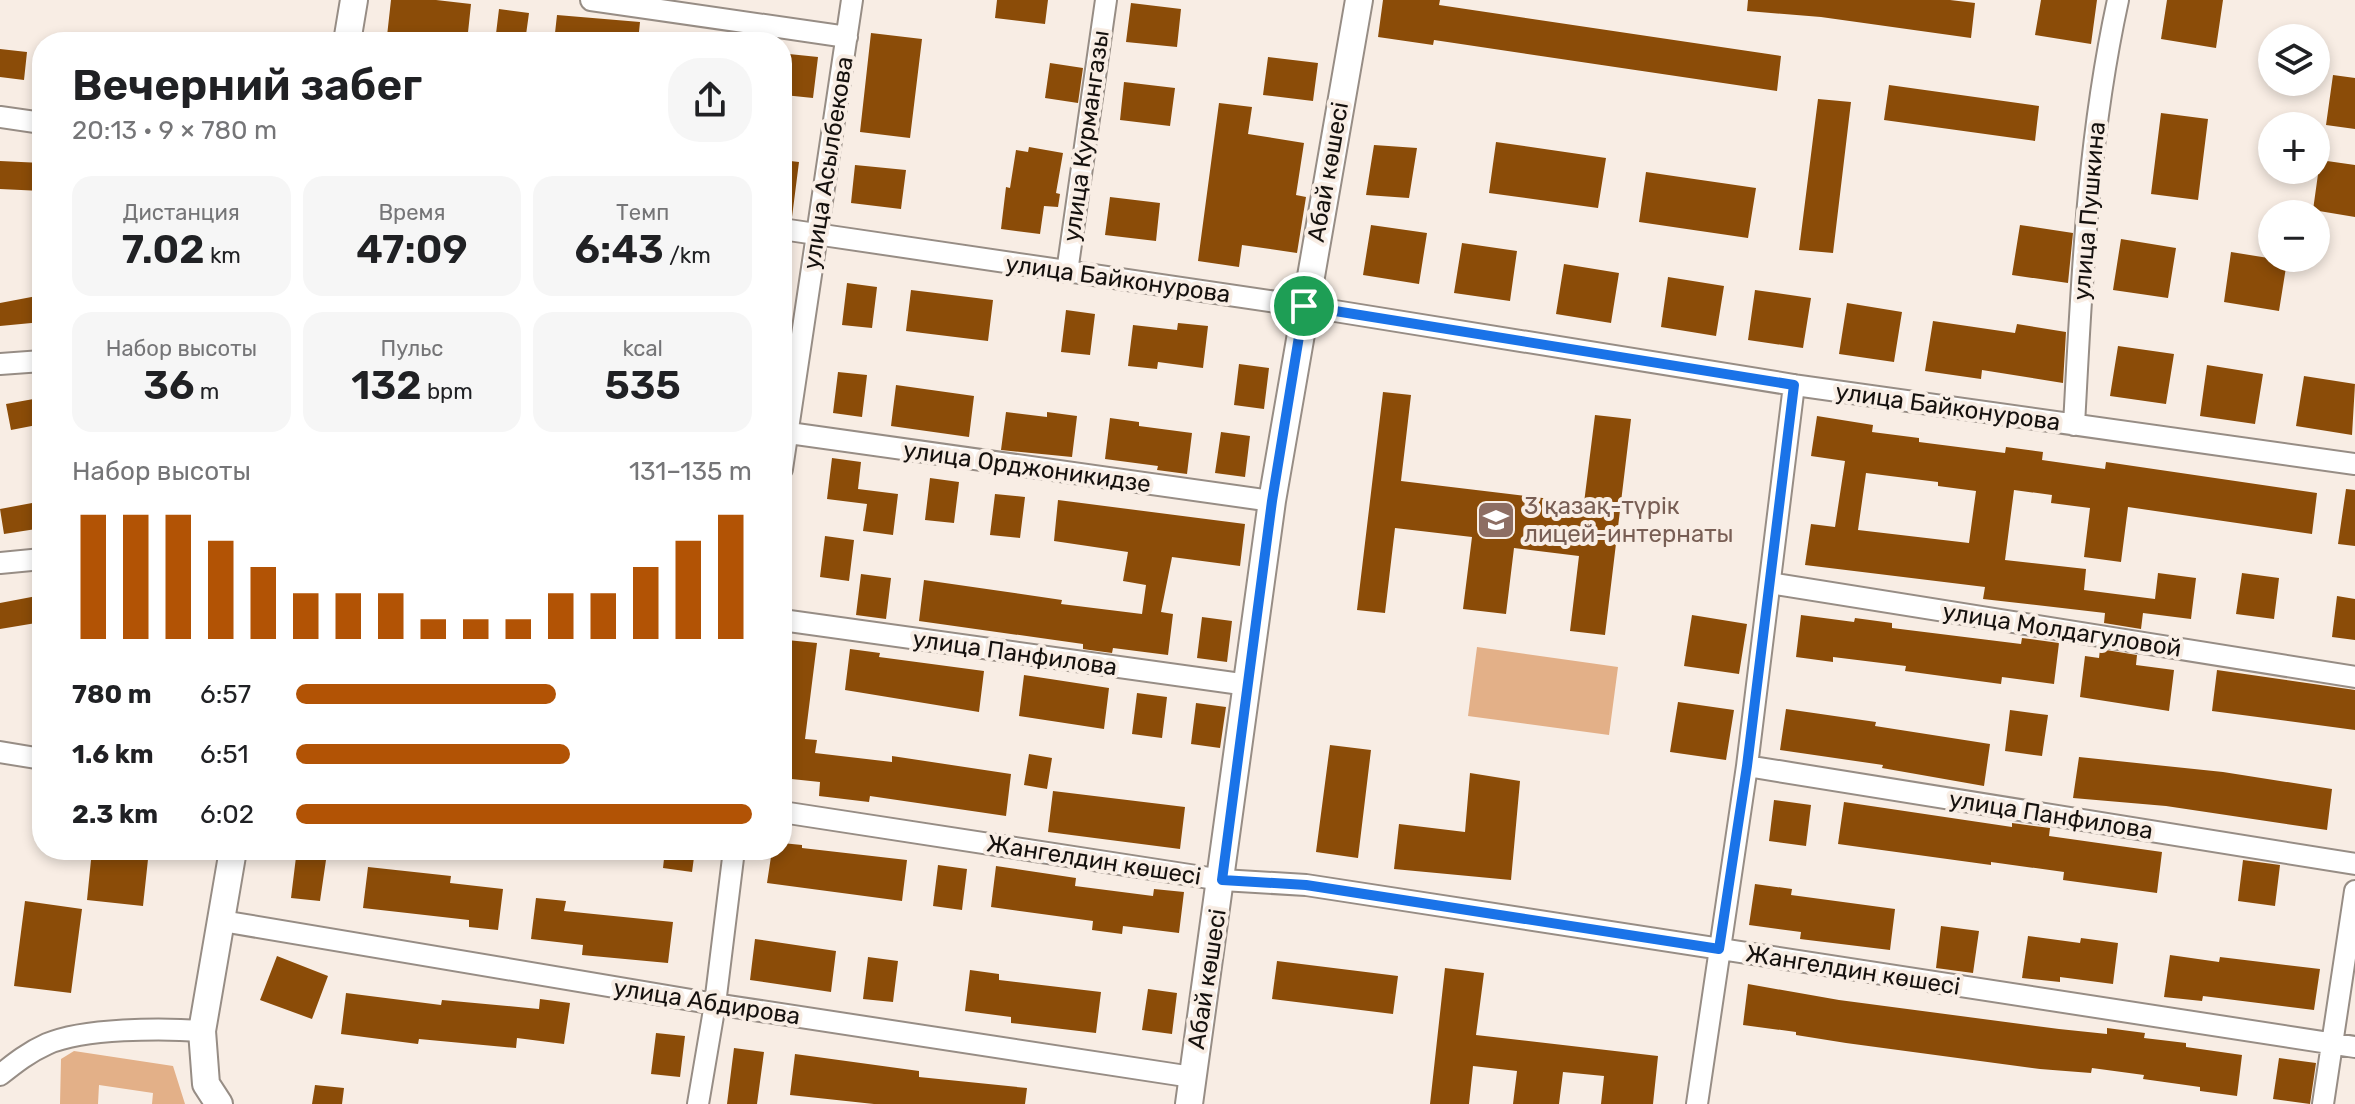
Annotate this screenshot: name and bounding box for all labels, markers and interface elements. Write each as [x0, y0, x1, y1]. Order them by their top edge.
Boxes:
map controls [2258, 24, 2330, 272]
button: layers [2258, 24, 2330, 96]
street label: улица Курмангазы [1057, 28, 1115, 244]
street label: улица Асылбекова [797, 54, 859, 272]
button: share [668, 58, 752, 142]
text: Вечерний забег [72, 59, 422, 111]
street label: Абай көшесі [1302, 100, 1354, 244]
button: + [2258, 112, 2330, 184]
text: 20:13 · 9 × 780 m [72, 115, 277, 146]
street label: улица Пушкина [2067, 120, 2111, 302]
text: Дистанция [123, 199, 240, 226]
text: Время [378, 199, 446, 226]
text: Темп [616, 199, 669, 226]
button: − [2258, 200, 2330, 272]
text: 7.02 [122, 226, 205, 273]
text: 47:09 [356, 226, 468, 273]
text: 6:43 [575, 226, 664, 273]
text: km [205, 242, 241, 269]
text: /km [664, 242, 711, 269]
street label: улица Байконурова [1004, 249, 1232, 309]
pin [1270, 272, 1338, 340]
icon: arrive [1282, 284, 1326, 328]
text: Набор высоты [106, 335, 257, 362]
text: Пульс [380, 335, 444, 362]
text: kcal [622, 335, 663, 362]
text: 36 [143, 362, 194, 409]
text: 132 [351, 362, 422, 409]
text: 535 [605, 362, 681, 409]
street label: улица Байконурова [1834, 377, 2062, 437]
text: m [194, 378, 219, 405]
text: bpm [422, 378, 473, 405]
street label: улица Орджоникидзе [901, 436, 1153, 498]
text: Набор высоты [72, 456, 251, 487]
text: 131–135 m [629, 456, 752, 487]
place label: 3 қазақ-түрік лицей-интернаты [1524, 492, 1733, 548]
school or university icon: 3 қазақ-түрік лицей-интернаты [1475, 499, 1517, 541]
street label: улица Молдагуловой [1941, 597, 2183, 663]
street label: улица Панфилова [911, 625, 1119, 681]
text: 780 m [72, 679, 152, 710]
text: 6:57 [200, 679, 251, 710]
text: 1.6 km [72, 739, 154, 770]
text: 6:51 [200, 739, 249, 770]
street label: улица Панфилова [1947, 785, 2155, 845]
text: 2.3 km [72, 799, 158, 830]
text: 6:02 [200, 799, 254, 830]
street label: Жангелдин көшесі [985, 829, 1203, 891]
street label: Абай көшесі [1182, 907, 1232, 1051]
street label: Жангелдин көшесі [1744, 939, 1962, 1001]
street label: улица Абдирова [612, 973, 802, 1031]

